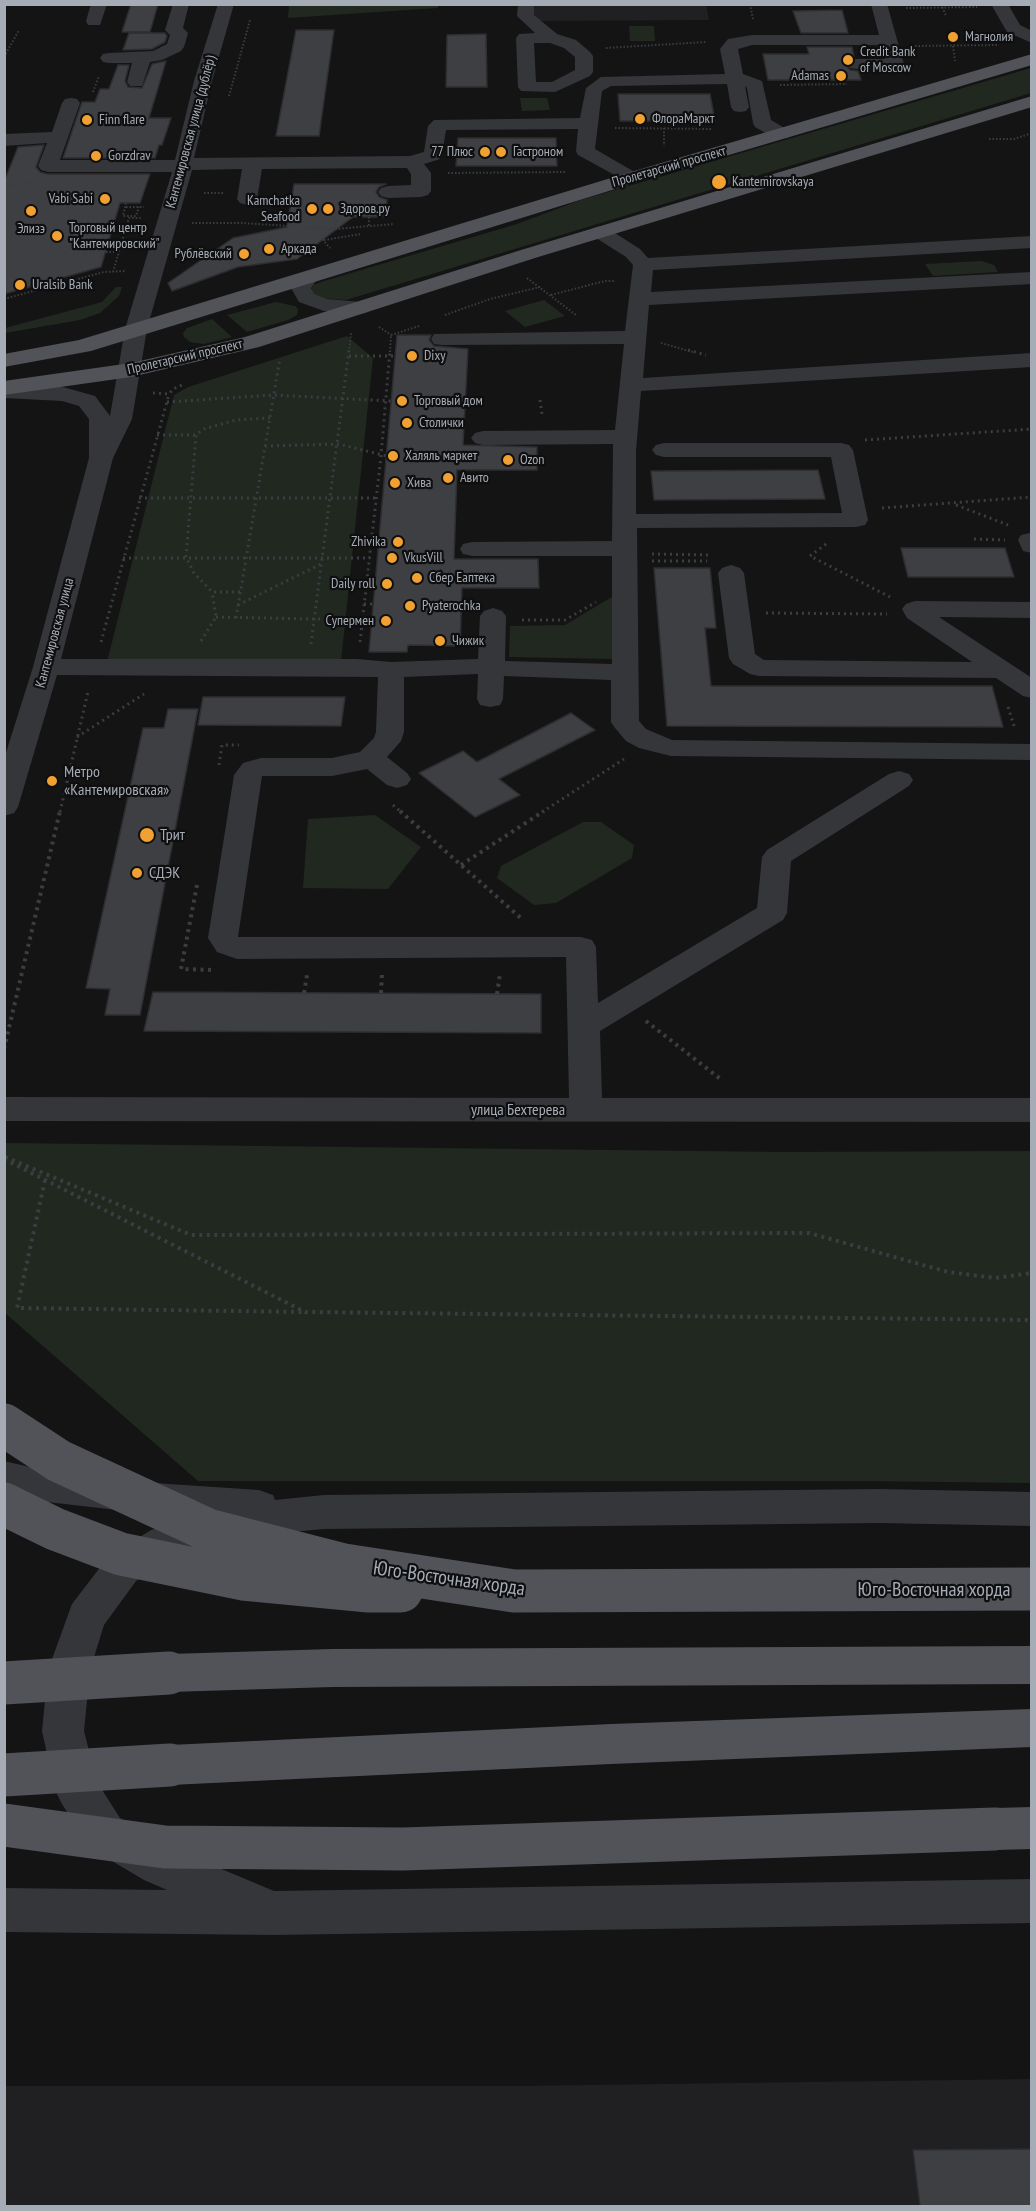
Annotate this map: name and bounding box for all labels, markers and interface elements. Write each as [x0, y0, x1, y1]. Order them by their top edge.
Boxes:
place label: Магнолия [965, 29, 1013, 45]
marker: Магнолия [946, 30, 960, 44]
place label: Credit Bank of Moscow [860, 44, 916, 76]
marker: Credit Bank of Moscow [841, 53, 855, 67]
street label: Кантемировская улица (дублёр) [163, 54, 219, 210]
place label: Adamas [791, 68, 829, 84]
marker: Adamas [834, 69, 848, 83]
place label: ФлораМаркт [652, 111, 714, 127]
place label: Finn flare [99, 112, 145, 128]
marker: ФлораМаркт [633, 112, 647, 126]
marker: Finn flare [80, 113, 94, 127]
street label: Пролетарский проспект [610, 143, 728, 191]
place label: 77 Плюс [431, 144, 473, 160]
place label: Гастроном [513, 144, 563, 160]
marker: 77 Плюс [478, 145, 492, 159]
marker: Гастроном [494, 145, 508, 159]
place label: Gorzdrav [108, 148, 151, 164]
marker: Gorzdrav [89, 149, 103, 163]
marker: Kantemirovskaya [710, 173, 728, 191]
place label: Kantemirovskaya [732, 174, 814, 190]
place label: Vabi Sabi [49, 191, 93, 207]
marker: Vabi Sabi [98, 192, 112, 206]
place label: Kamchatka Seafood [247, 193, 300, 226]
place label: Здоров.ру [340, 201, 390, 217]
marker: Kamchatka Seafood [305, 202, 319, 216]
marker: Здоров.ру [321, 202, 335, 216]
marker: Элизэ [24, 204, 38, 218]
place label: Торговый центр "Кантемировский" [69, 220, 160, 252]
place label: Элизэ [17, 221, 45, 237]
marker: Торговый центр "Кантемировский" [50, 229, 64, 243]
place label: Аркада [281, 241, 316, 257]
marker: Аркада [262, 242, 276, 256]
place label: Рублёвский [175, 246, 232, 262]
marker: Рублёвский [237, 247, 251, 261]
place label: Uralsib Bank [32, 277, 93, 293]
marker: Uralsib Bank [13, 278, 27, 292]
street label: Пролетарский проспект [126, 336, 244, 378]
place label: Dixy [424, 348, 445, 364]
marker: Dixy [405, 349, 419, 363]
place label: Торговый дом [414, 393, 483, 409]
marker: Торговый дом [395, 394, 409, 408]
place label: Столички [419, 415, 464, 431]
marker: Столички [400, 416, 414, 430]
place label: Халяль маркет [405, 448, 477, 464]
marker: Халяль маркет [386, 449, 400, 463]
place label: Ozon [520, 452, 545, 468]
marker: Ozon [501, 453, 515, 467]
place label: Авито [460, 470, 489, 486]
marker: Авито [441, 471, 455, 485]
place label: Хива [407, 475, 431, 491]
marker: Хива [388, 476, 402, 490]
place label: Zhivika [351, 534, 386, 550]
marker: Zhivika [391, 535, 405, 549]
place label: VkusVill [404, 550, 443, 566]
marker: VkusVill [385, 551, 399, 565]
place label: Сбер Еаптека [429, 570, 495, 586]
marker: Сбер Еаптека [410, 571, 424, 585]
street label: Кантемировская улица [32, 576, 78, 690]
place label: Daily roll [331, 576, 375, 592]
marker: Daily roll [380, 577, 394, 591]
place label: Pyaterochka [422, 598, 481, 614]
marker: Pyaterochka [403, 599, 417, 613]
place label: Супермен [325, 613, 374, 629]
marker: Супермен [379, 614, 393, 628]
place label: Чижик [452, 633, 484, 649]
marker: Чижик [433, 634, 447, 648]
place label: Метро «Кантемировская» [64, 762, 169, 800]
marker: Метро «Кантемировская» [45, 774, 59, 788]
place label: Трит [160, 825, 185, 845]
marker: Трит [138, 826, 156, 844]
place label: СДЭК [149, 863, 180, 883]
marker: СДЭК [130, 866, 144, 880]
street label: улица Бехтерева [471, 1100, 565, 1120]
street label: Юго-Восточная хорда [372, 1556, 526, 1602]
street label: Юго-Восточная хорда [858, 1578, 1010, 1602]

